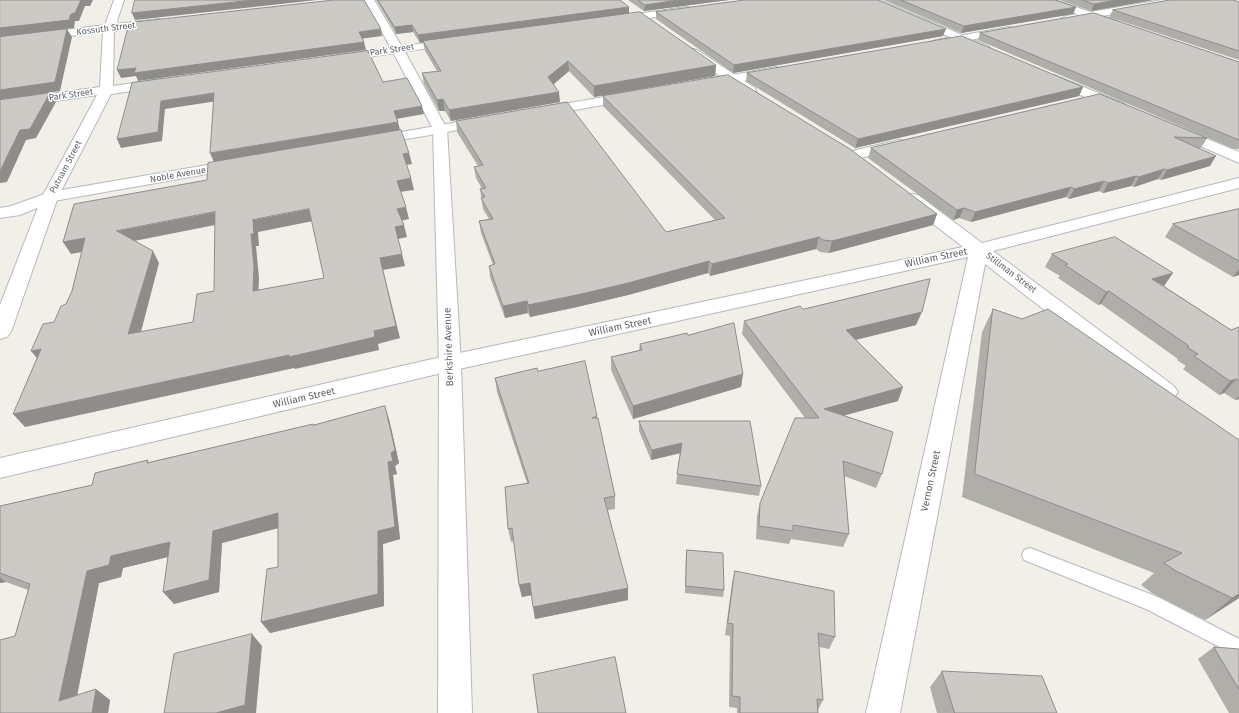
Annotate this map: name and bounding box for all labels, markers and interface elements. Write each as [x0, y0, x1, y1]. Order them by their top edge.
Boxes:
street label: Kossuth Street [76, 20, 136, 38]
street label: Park Street [369, 42, 415, 58]
street label: Park Street [48, 87, 94, 103]
street label: Putnam Street [48, 139, 84, 195]
street label: Noble Avenue [149, 165, 207, 185]
street label: William Street [904, 246, 968, 270]
street label: Stillman Street [984, 250, 1038, 296]
street label: Berkshire Avenue [442, 307, 456, 387]
street label: William Street [588, 315, 652, 339]
street label: William Street [272, 385, 336, 411]
street label: Vernon Street [919, 449, 943, 513]

